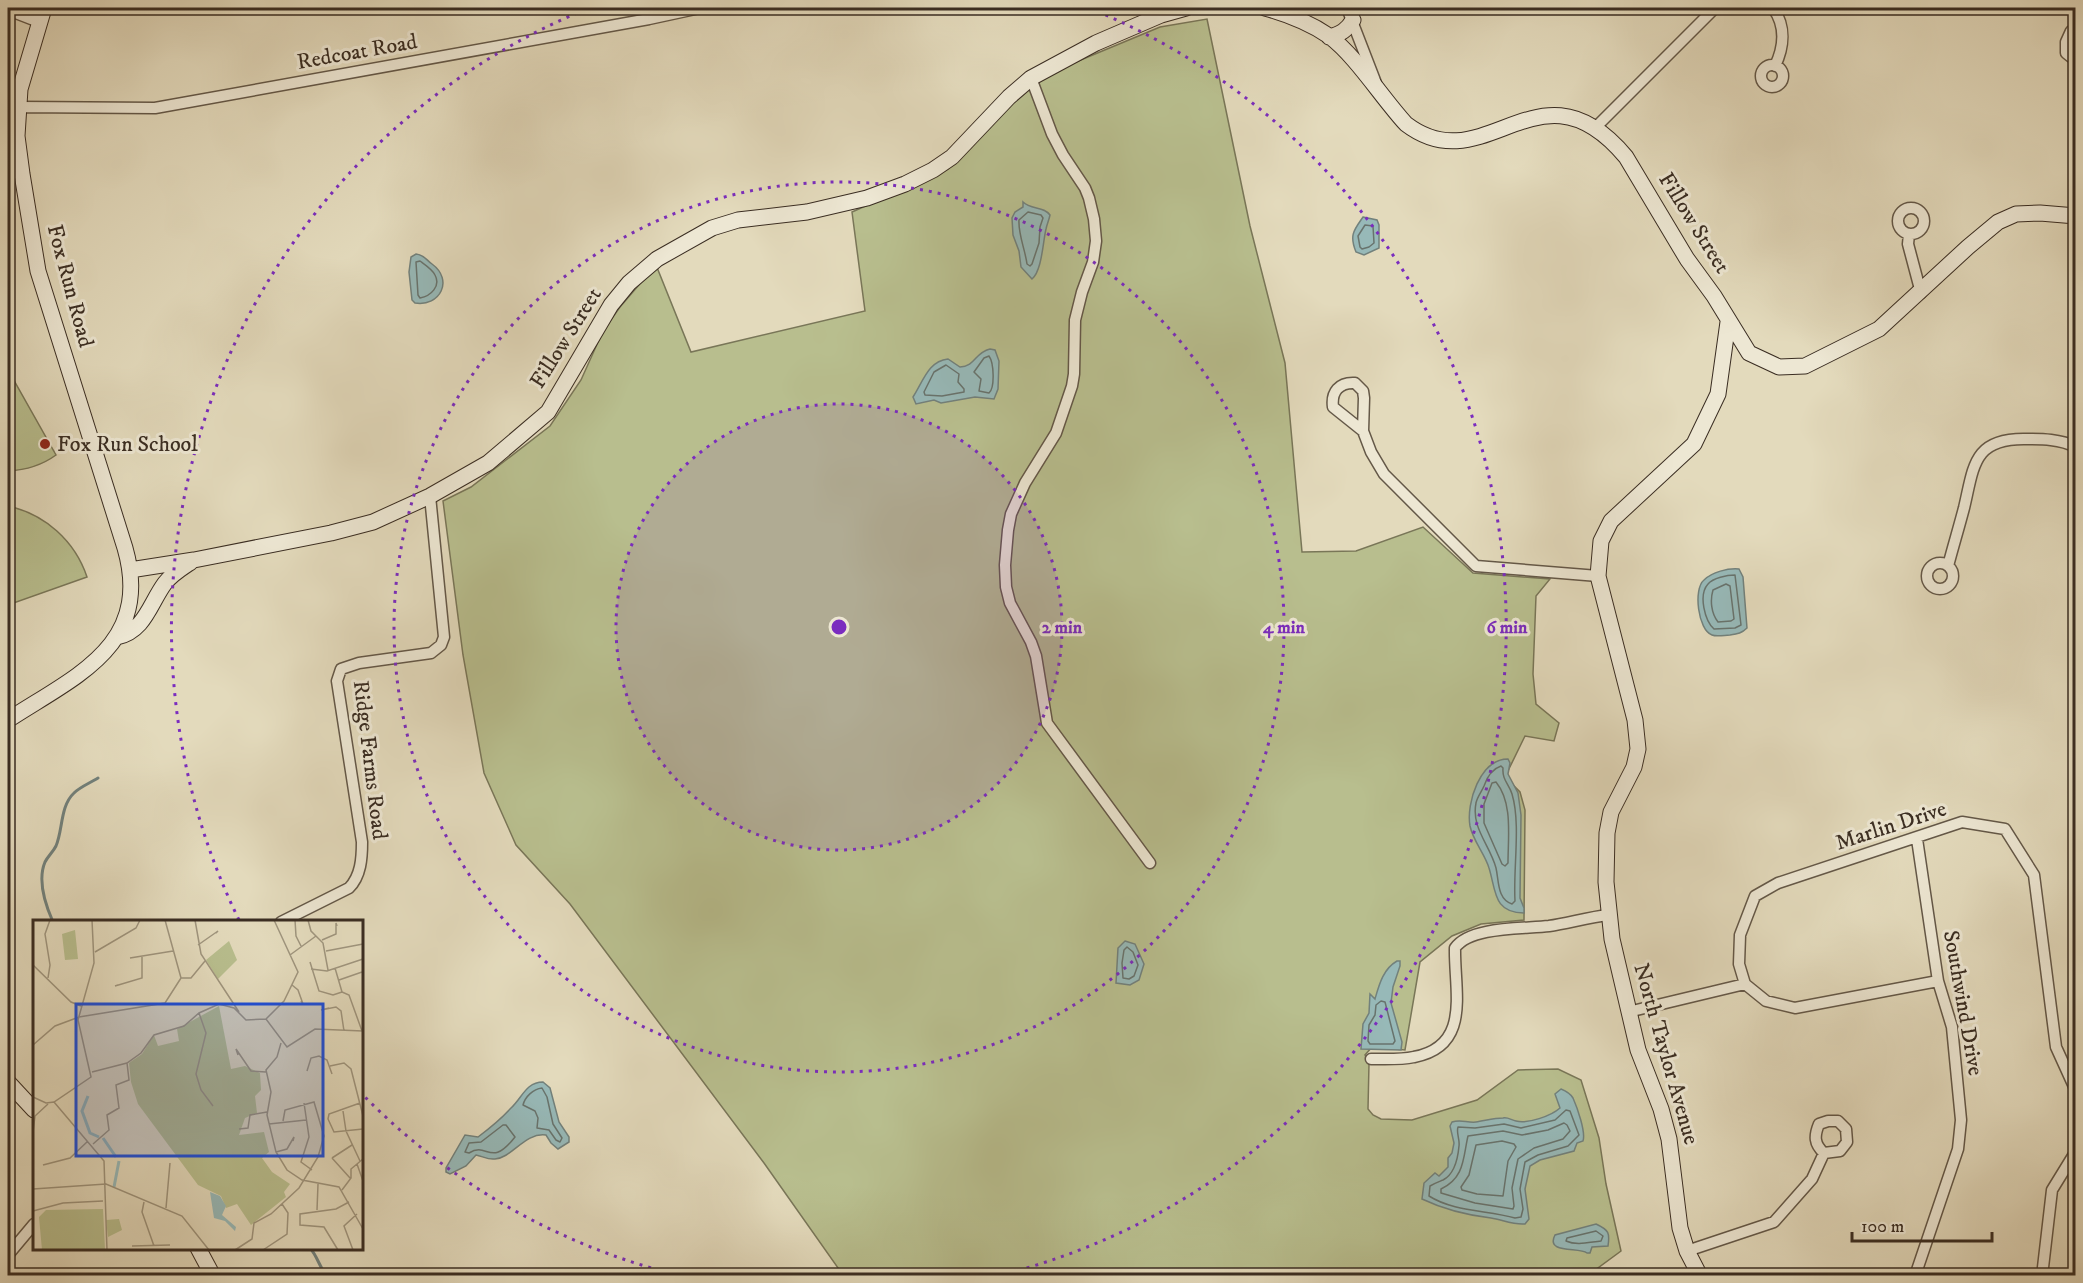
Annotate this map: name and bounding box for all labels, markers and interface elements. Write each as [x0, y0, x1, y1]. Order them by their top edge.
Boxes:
street label: Redcoat Road [295, 28, 419, 76]
street label: Fillow Street [1652, 168, 1736, 278]
street label: Fox Run Road [41, 222, 99, 350]
street label: Fillow Street [524, 283, 608, 393]
place label: Fox Run School [57, 431, 198, 458]
marker: Fox Run School [38, 437, 52, 451]
centre of rings [829, 617, 849, 637]
text: 2 min [1042, 617, 1083, 639]
text: 4 min [1262, 617, 1305, 639]
text: 6 min [1487, 617, 1528, 639]
street label: Ridge Farms Road [347, 679, 393, 841]
street label: Marlin Drive [1832, 795, 1950, 857]
inset map [33, 920, 363, 1250]
street label: Southwind Drive [1937, 928, 1989, 1078]
street label: North Taylor Avenue [1627, 960, 1705, 1148]
scale bar [1852, 1205, 1992, 1243]
text: 100 m [1861, 1216, 1904, 1238]

